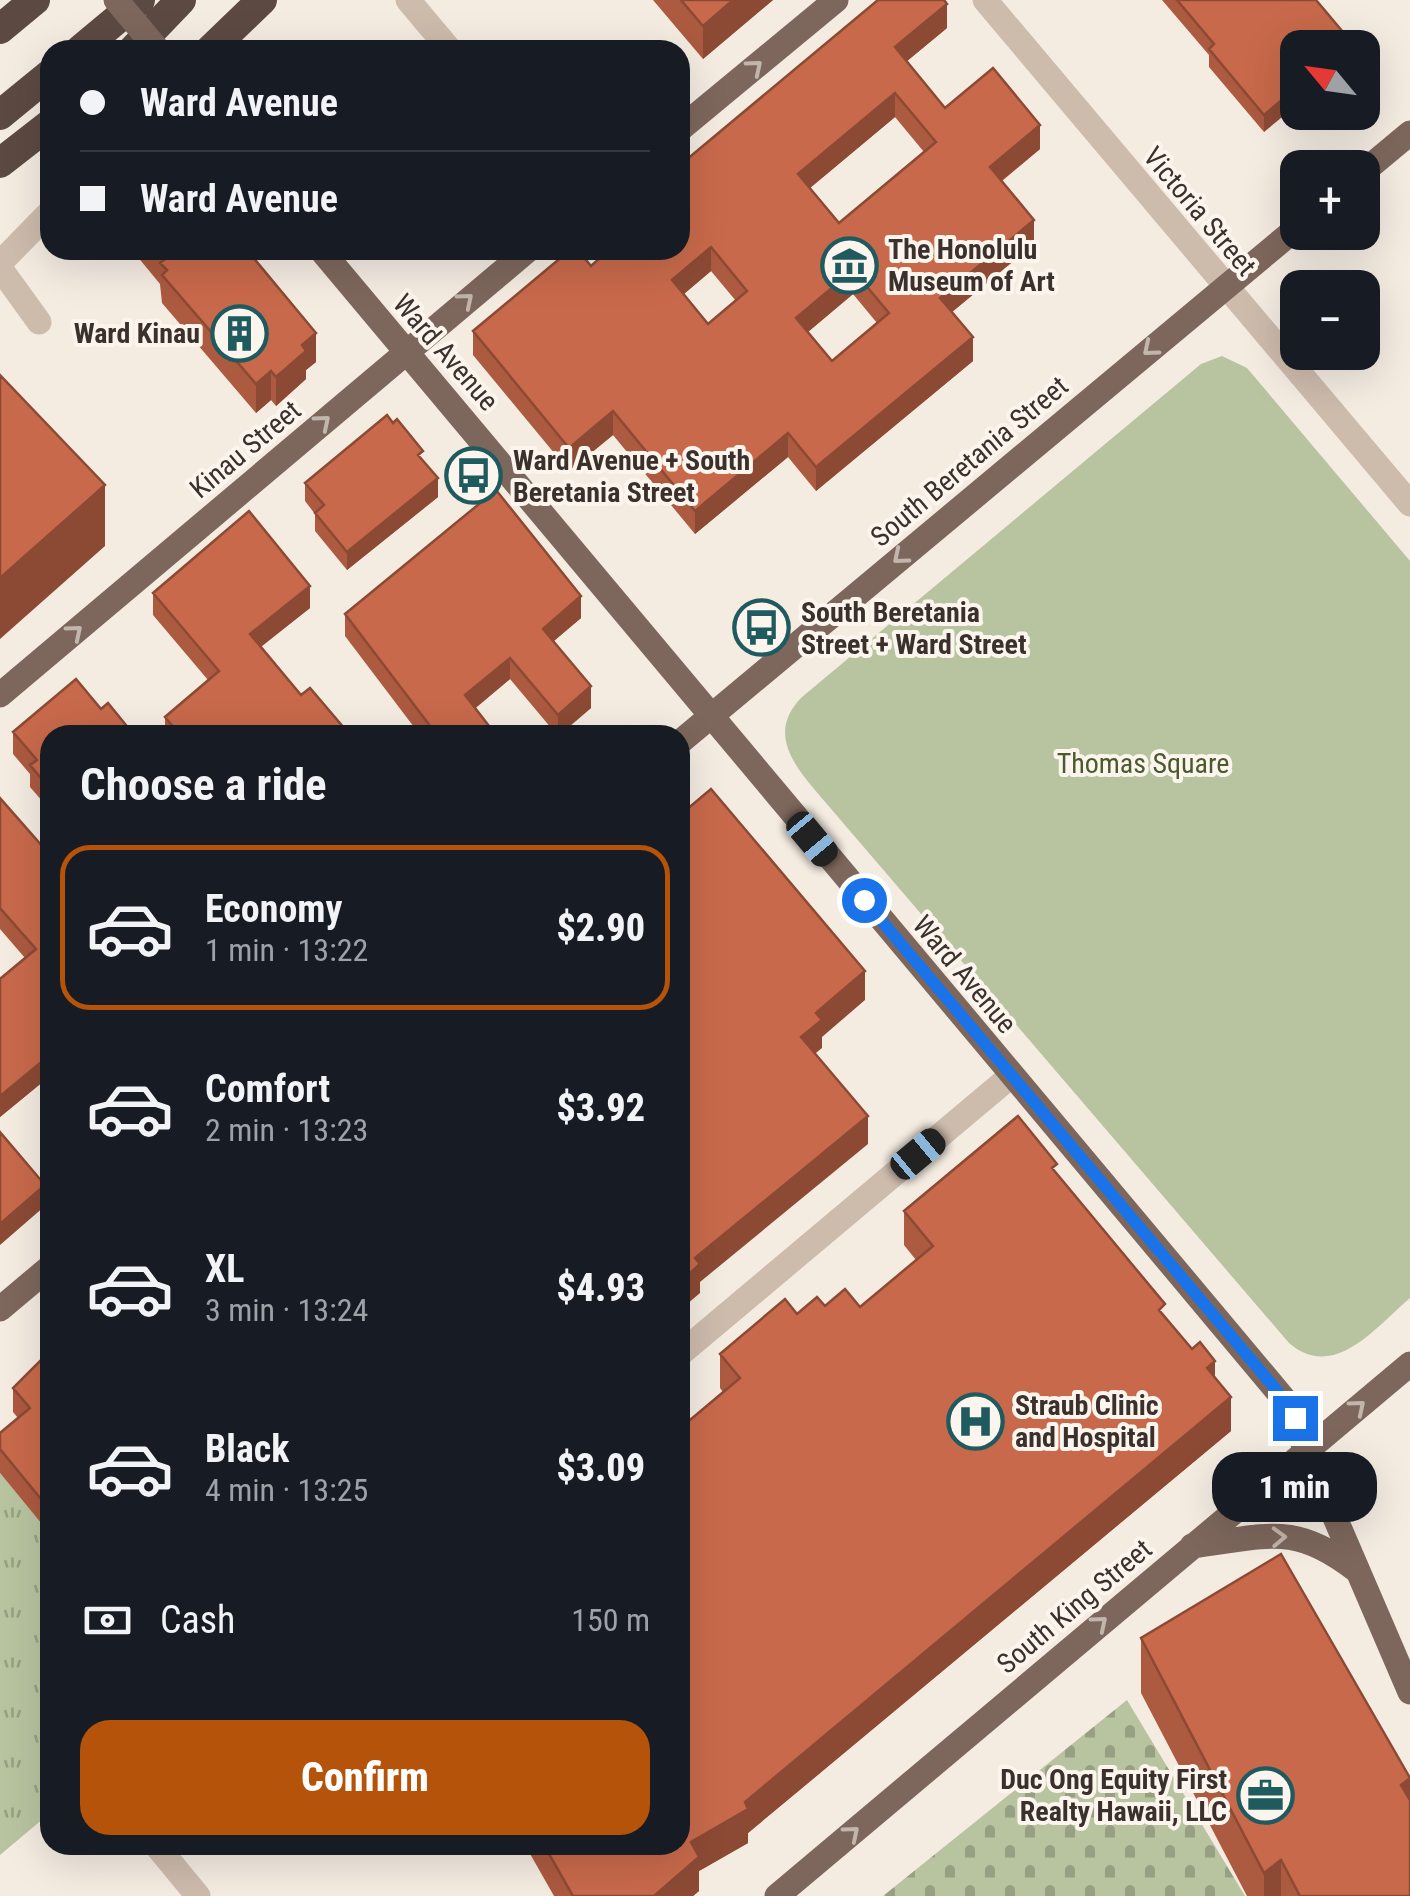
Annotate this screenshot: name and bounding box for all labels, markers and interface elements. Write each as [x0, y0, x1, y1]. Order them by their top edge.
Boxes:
north arrow [1280, 30, 1380, 130]
map controls [1280, 30, 1380, 370]
one-way arrow [744, 61, 762, 79]
text: Ward Avenue [140, 81, 338, 125]
street label: Victoria Street [1136, 140, 1263, 282]
button: + [1280, 150, 1380, 250]
text: Ward Avenue [140, 177, 338, 221]
place label: The Honolulu Museum of Art [888, 233, 1055, 298]
museum icon: The Honolulu Museum of Art [819, 235, 879, 295]
button: − [1280, 270, 1380, 370]
street label: Ward Avenue [386, 287, 505, 417]
one-way arrow [455, 294, 473, 312]
building icon: Ward Kinau [209, 303, 269, 363]
place label: Ward Kinau [74, 317, 200, 350]
one-way arrow [1143, 337, 1161, 355]
street label: South Beretania Street [864, 369, 1075, 554]
street label: Kinau Street [183, 394, 307, 505]
one-way arrow [311, 416, 329, 434]
place label: Ward Avenue + South Beretania Street [513, 444, 750, 509]
bus stop icon: Ward Avenue + South Beretania Street [444, 446, 504, 506]
one-way arrow [894, 546, 912, 564]
place label: South Beretania Street + Ward Street [801, 596, 1026, 661]
bus stop icon: South Beretania Street + Ward Street [732, 598, 792, 658]
one-way arrow [63, 626, 81, 644]
park label: Thomas Square [1057, 747, 1229, 780]
text: Choose a ride [80, 758, 327, 811]
car [781, 806, 843, 872]
route start [842, 878, 887, 923]
icon: car [85, 883, 175, 973]
text: Economy [205, 887, 342, 931]
text: $2.90 [556, 906, 645, 950]
street label: Ward Avenue [906, 909, 1023, 1040]
text: 1 min · 13:22 [205, 931, 368, 969]
icon: car [85, 1063, 175, 1153]
text: Comfort [205, 1067, 330, 1111]
text: $3.92 [556, 1086, 645, 1130]
text: 2 min · 13:23 [205, 1111, 368, 1149]
car [885, 1123, 951, 1185]
icon: car [85, 1243, 175, 1333]
text: XL [205, 1247, 244, 1291]
text: $4.93 [556, 1266, 645, 1310]
text: 3 min · 13:24 [205, 1291, 368, 1329]
place label: Straub Clinic and Hospital [1015, 1389, 1159, 1454]
hospital icon: Straub Clinic and Hospital [946, 1391, 1006, 1451]
route end [1273, 1396, 1318, 1441]
one-way arrow [1347, 1401, 1365, 1419]
icon: car [85, 1423, 175, 1513]
text: Black [205, 1427, 289, 1471]
text: $3.09 [556, 1446, 645, 1490]
callout: 1 min [1212, 1453, 1378, 1523]
text: 1 min [1259, 1468, 1330, 1506]
text: 4 min · 13:25 [205, 1471, 368, 1509]
one-way arrow [1272, 1526, 1287, 1547]
street label: South King Street [990, 1532, 1158, 1681]
icon: cash [80, 1593, 135, 1648]
text: Cash [160, 1598, 235, 1642]
text: 150 m [571, 1601, 650, 1639]
one-way arrow [1088, 1617, 1107, 1635]
button: Confirm [80, 1720, 650, 1835]
place label: Duc Ong Equity First Realty Hawaii, LLC [1000, 1763, 1227, 1828]
office icon: Duc Ong Equity First Realty Hawaii, LLC [1236, 1765, 1296, 1825]
one-way arrow [841, 1827, 859, 1845]

